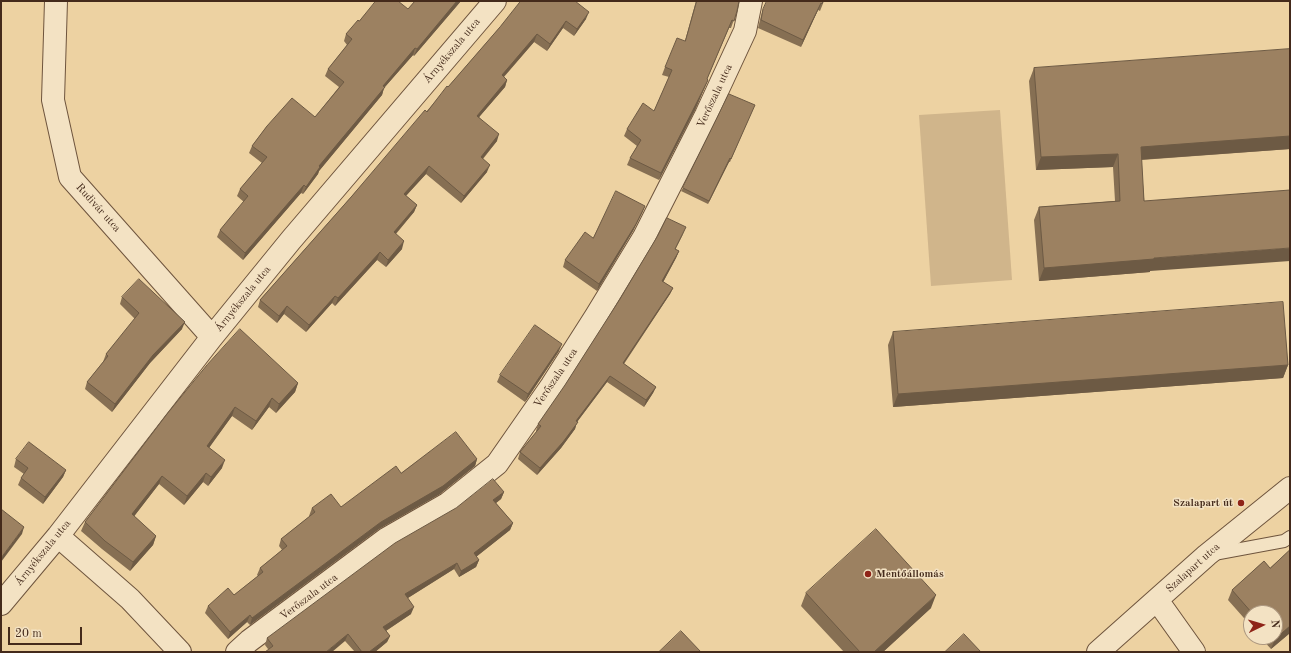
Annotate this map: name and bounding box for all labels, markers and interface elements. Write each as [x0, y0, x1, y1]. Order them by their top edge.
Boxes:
street label: Árnyékszala utca [421, 16, 483, 86]
street label: Verőszala utca [694, 62, 736, 130]
street label: Rudivár utca [73, 181, 123, 235]
street label: Árnyékszala utca [212, 263, 274, 335]
street label: Verőszala utca [531, 346, 581, 410]
place label: Szalapart út [1173, 496, 1233, 510]
marker: Szalapart út [1236, 498, 1246, 508]
street label: Árnyékszala utca [12, 517, 74, 589]
street label: Szalapart utca [1163, 540, 1223, 596]
place label: Mentőállomás [876, 567, 944, 581]
marker: Mentőállomás [863, 569, 873, 579]
street label: Verőszala utca [277, 571, 341, 623]
north arrow [1243, 605, 1283, 645]
scale bar [10, 619, 84, 645]
text: N [1269, 619, 1280, 629]
text: 20 m [15, 628, 42, 640]

